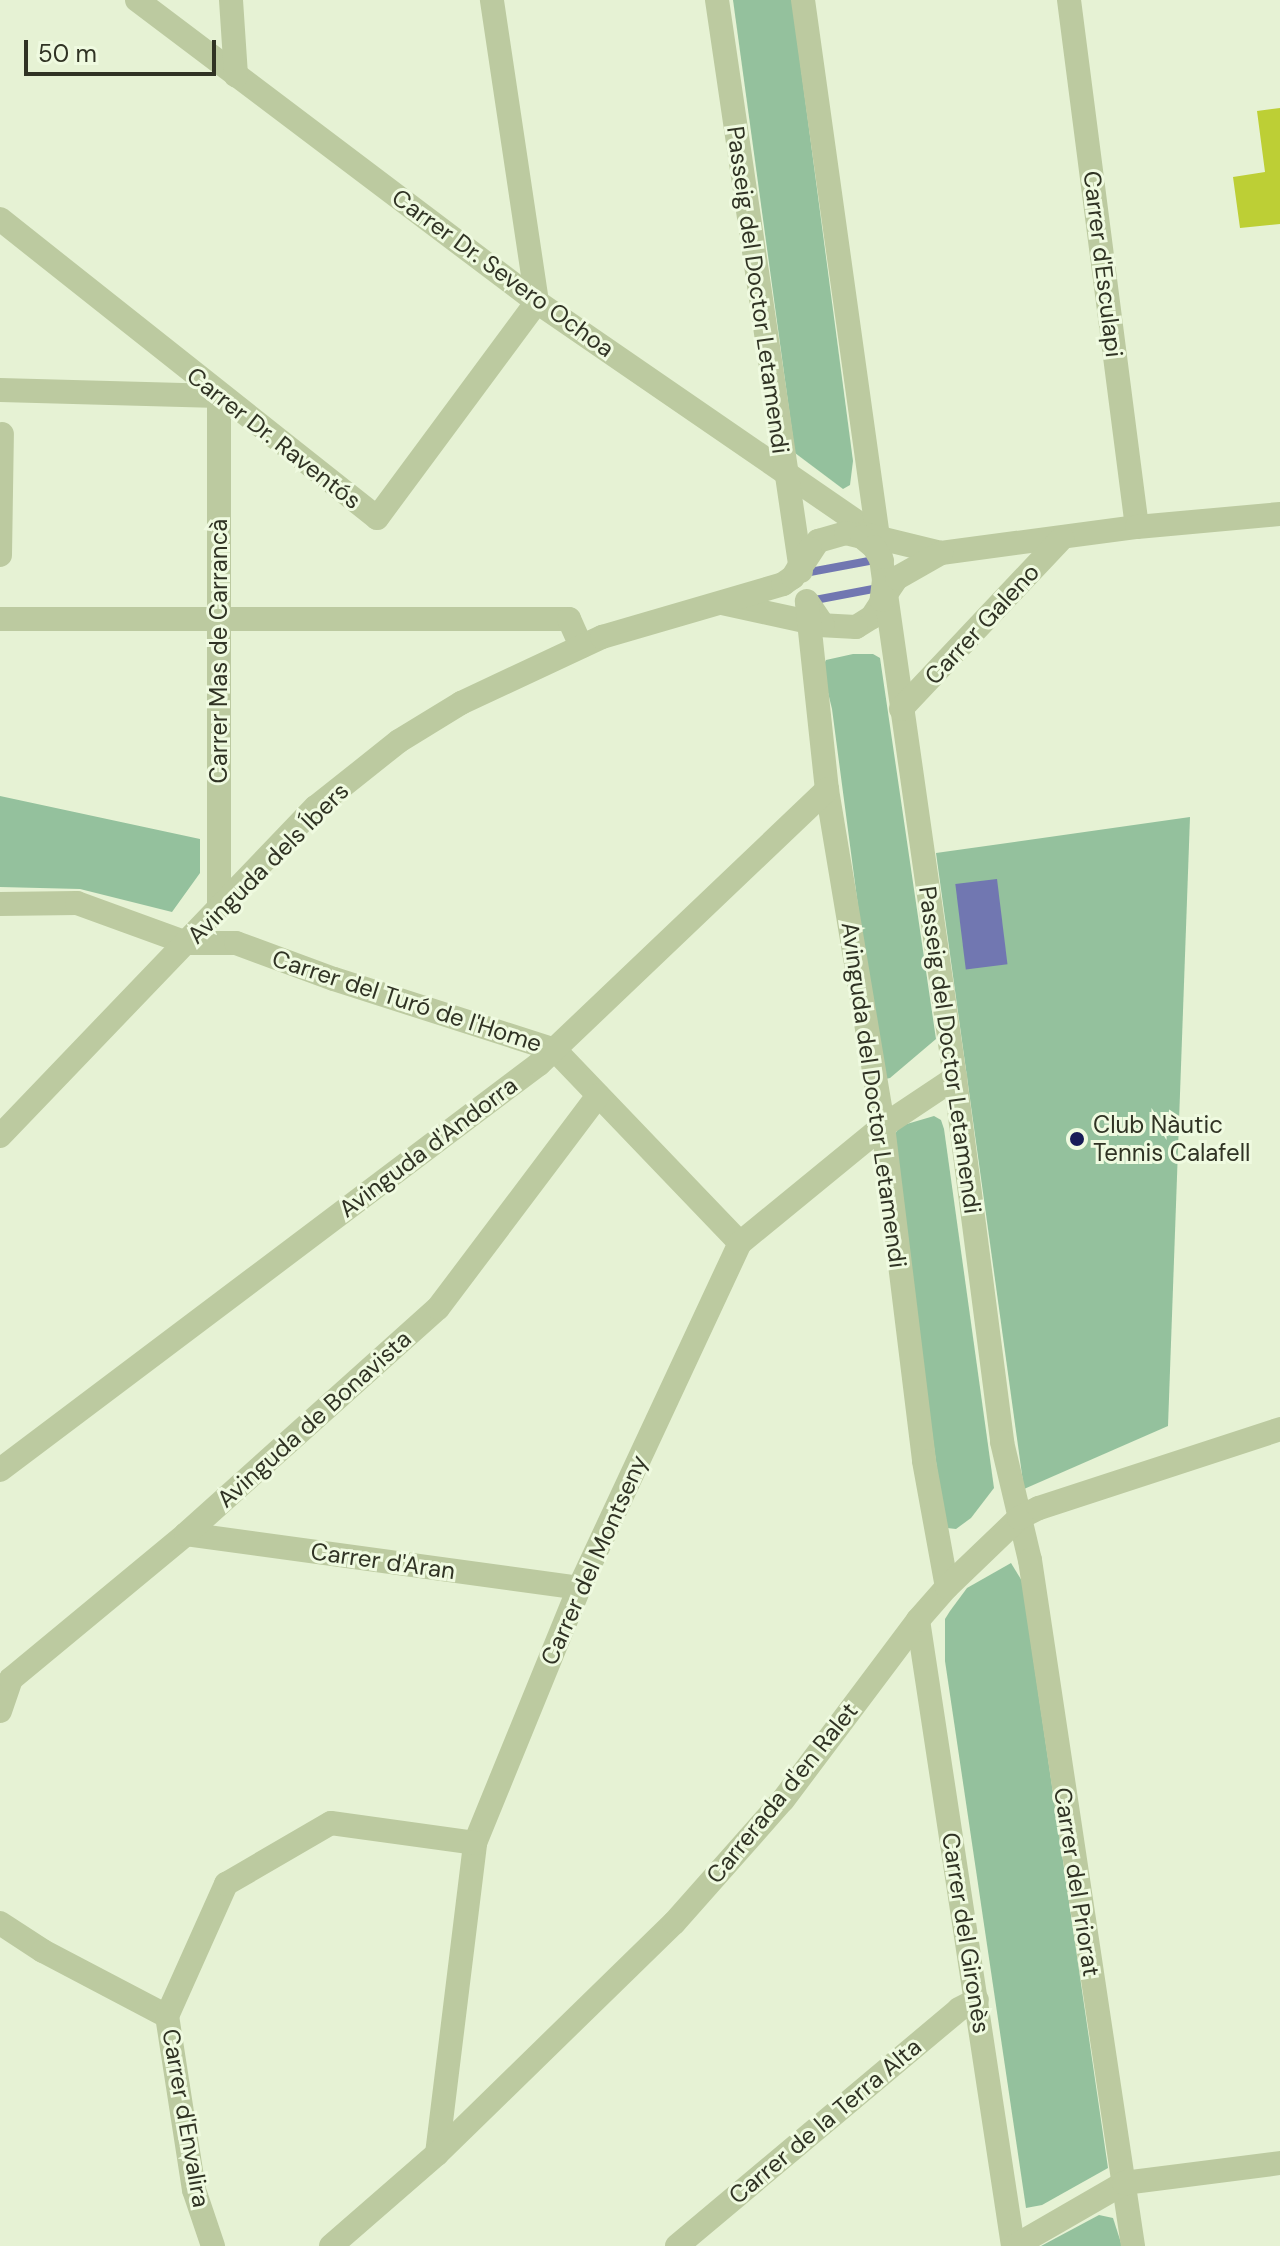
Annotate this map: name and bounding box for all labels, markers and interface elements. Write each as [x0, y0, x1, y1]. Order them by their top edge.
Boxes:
scale bar [28, 24, 220, 74]
text: 50 m [38, 38, 97, 69]
street label: Passeig del Doctor Letamendi [721, 124, 795, 456]
street label: Carrer d'Esculapi [1077, 169, 1129, 359]
street label: Carrer Dr. Severo Ochoa [386, 183, 620, 363]
street label: Carrer Dr. Raventós [181, 361, 367, 515]
street label: Carrer Mas de Carrancà [205, 519, 233, 783]
street label: Carrer Galeno [919, 558, 1045, 690]
street label: Avinguda dels Íbers [181, 776, 355, 950]
street label: Passeig del Doctor Letamendi [913, 884, 987, 1216]
street label: Avinguda del Doctor Letamendi [835, 920, 913, 1270]
street label: Carrer del Turó de l'Home [269, 944, 545, 1058]
street label: Avinguda d'Andorra [333, 1071, 523, 1223]
place label: Club Nàutic Tennis Calafell [1093, 1111, 1250, 1167]
marker: Club Nàutic Tennis Calafell [1068, 1130, 1086, 1148]
street label: Avinguda de Bonavista [211, 1324, 417, 1514]
street label: Carrer del Montseny [535, 1450, 653, 1670]
street label: Carrer d'Aran [309, 1537, 457, 1585]
street label: Carrerada d'en Ralet [700, 1697, 864, 1889]
street label: Carrer del Priorat [1048, 1786, 1106, 1978]
street label: Carrer del Gironès [936, 1831, 996, 2035]
street label: Carrer d'Envalira [156, 2027, 216, 2209]
street label: Carrer de la Terra Alta [723, 2032, 927, 2210]

